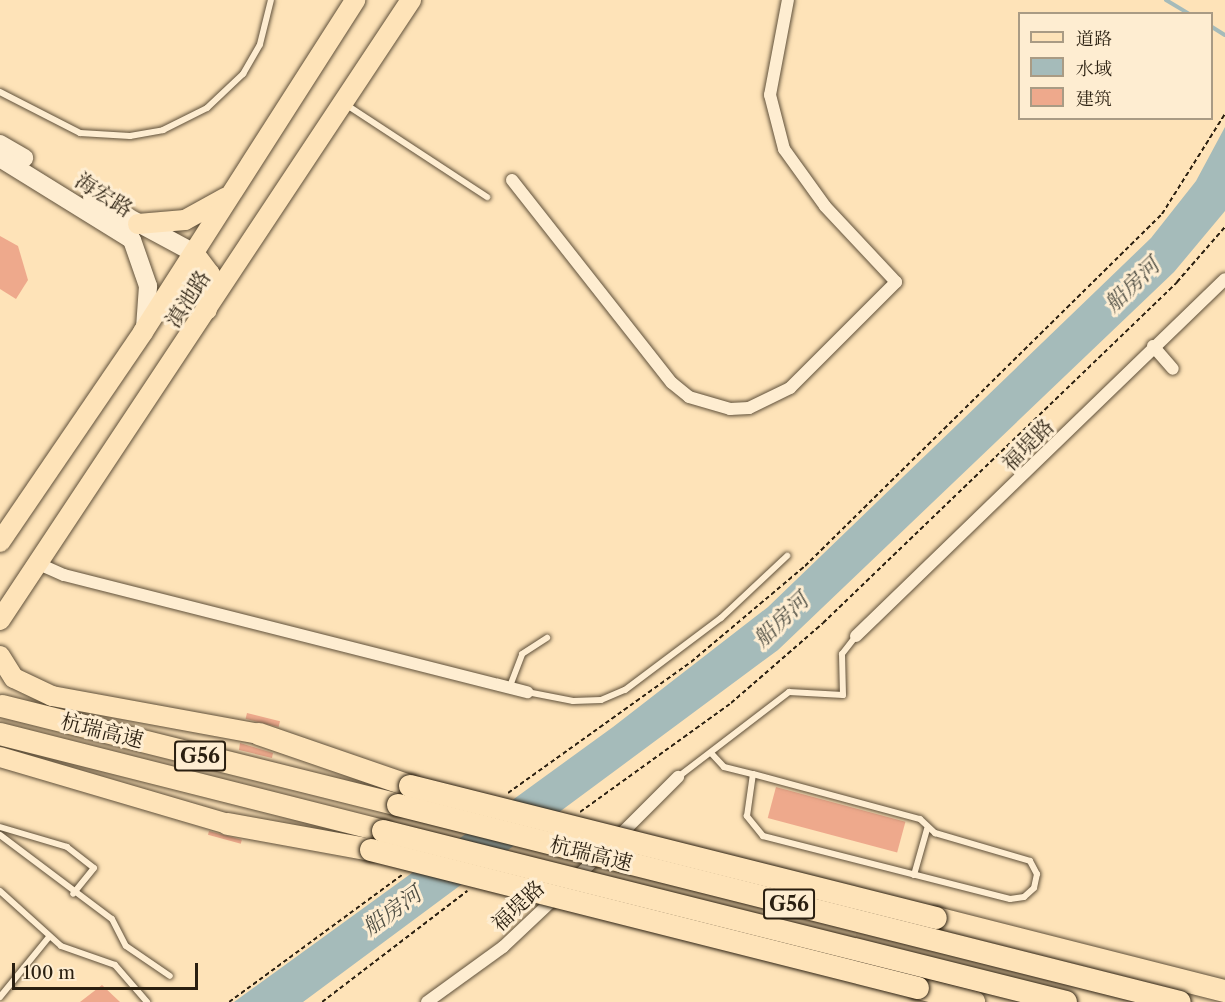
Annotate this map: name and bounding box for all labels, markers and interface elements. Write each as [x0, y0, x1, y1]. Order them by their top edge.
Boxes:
legend [1018, 12, 1213, 120]
text: 道路 [1076, 28, 1112, 50]
text: 水域 [1076, 58, 1112, 80]
text: 建筑 [1076, 88, 1112, 110]
street label: 海宏路 [71, 168, 137, 222]
water label: 船房河 [1099, 253, 1165, 317]
street label: 滇池路 [160, 266, 216, 332]
street label: 福堤路 [997, 414, 1059, 476]
water label: 船房河 [748, 588, 814, 652]
street label: 杭瑞高速 [58, 709, 146, 753]
road number: G56 [173, 739, 227, 773]
street label: 杭瑞高速 [547, 832, 635, 876]
street label: 福堤路 [486, 875, 550, 937]
water label: 船房河 [358, 881, 426, 941]
road number: G56 [762, 887, 816, 921]
scale bar [15, 951, 201, 989]
text: 100 m [23, 962, 75, 984]

